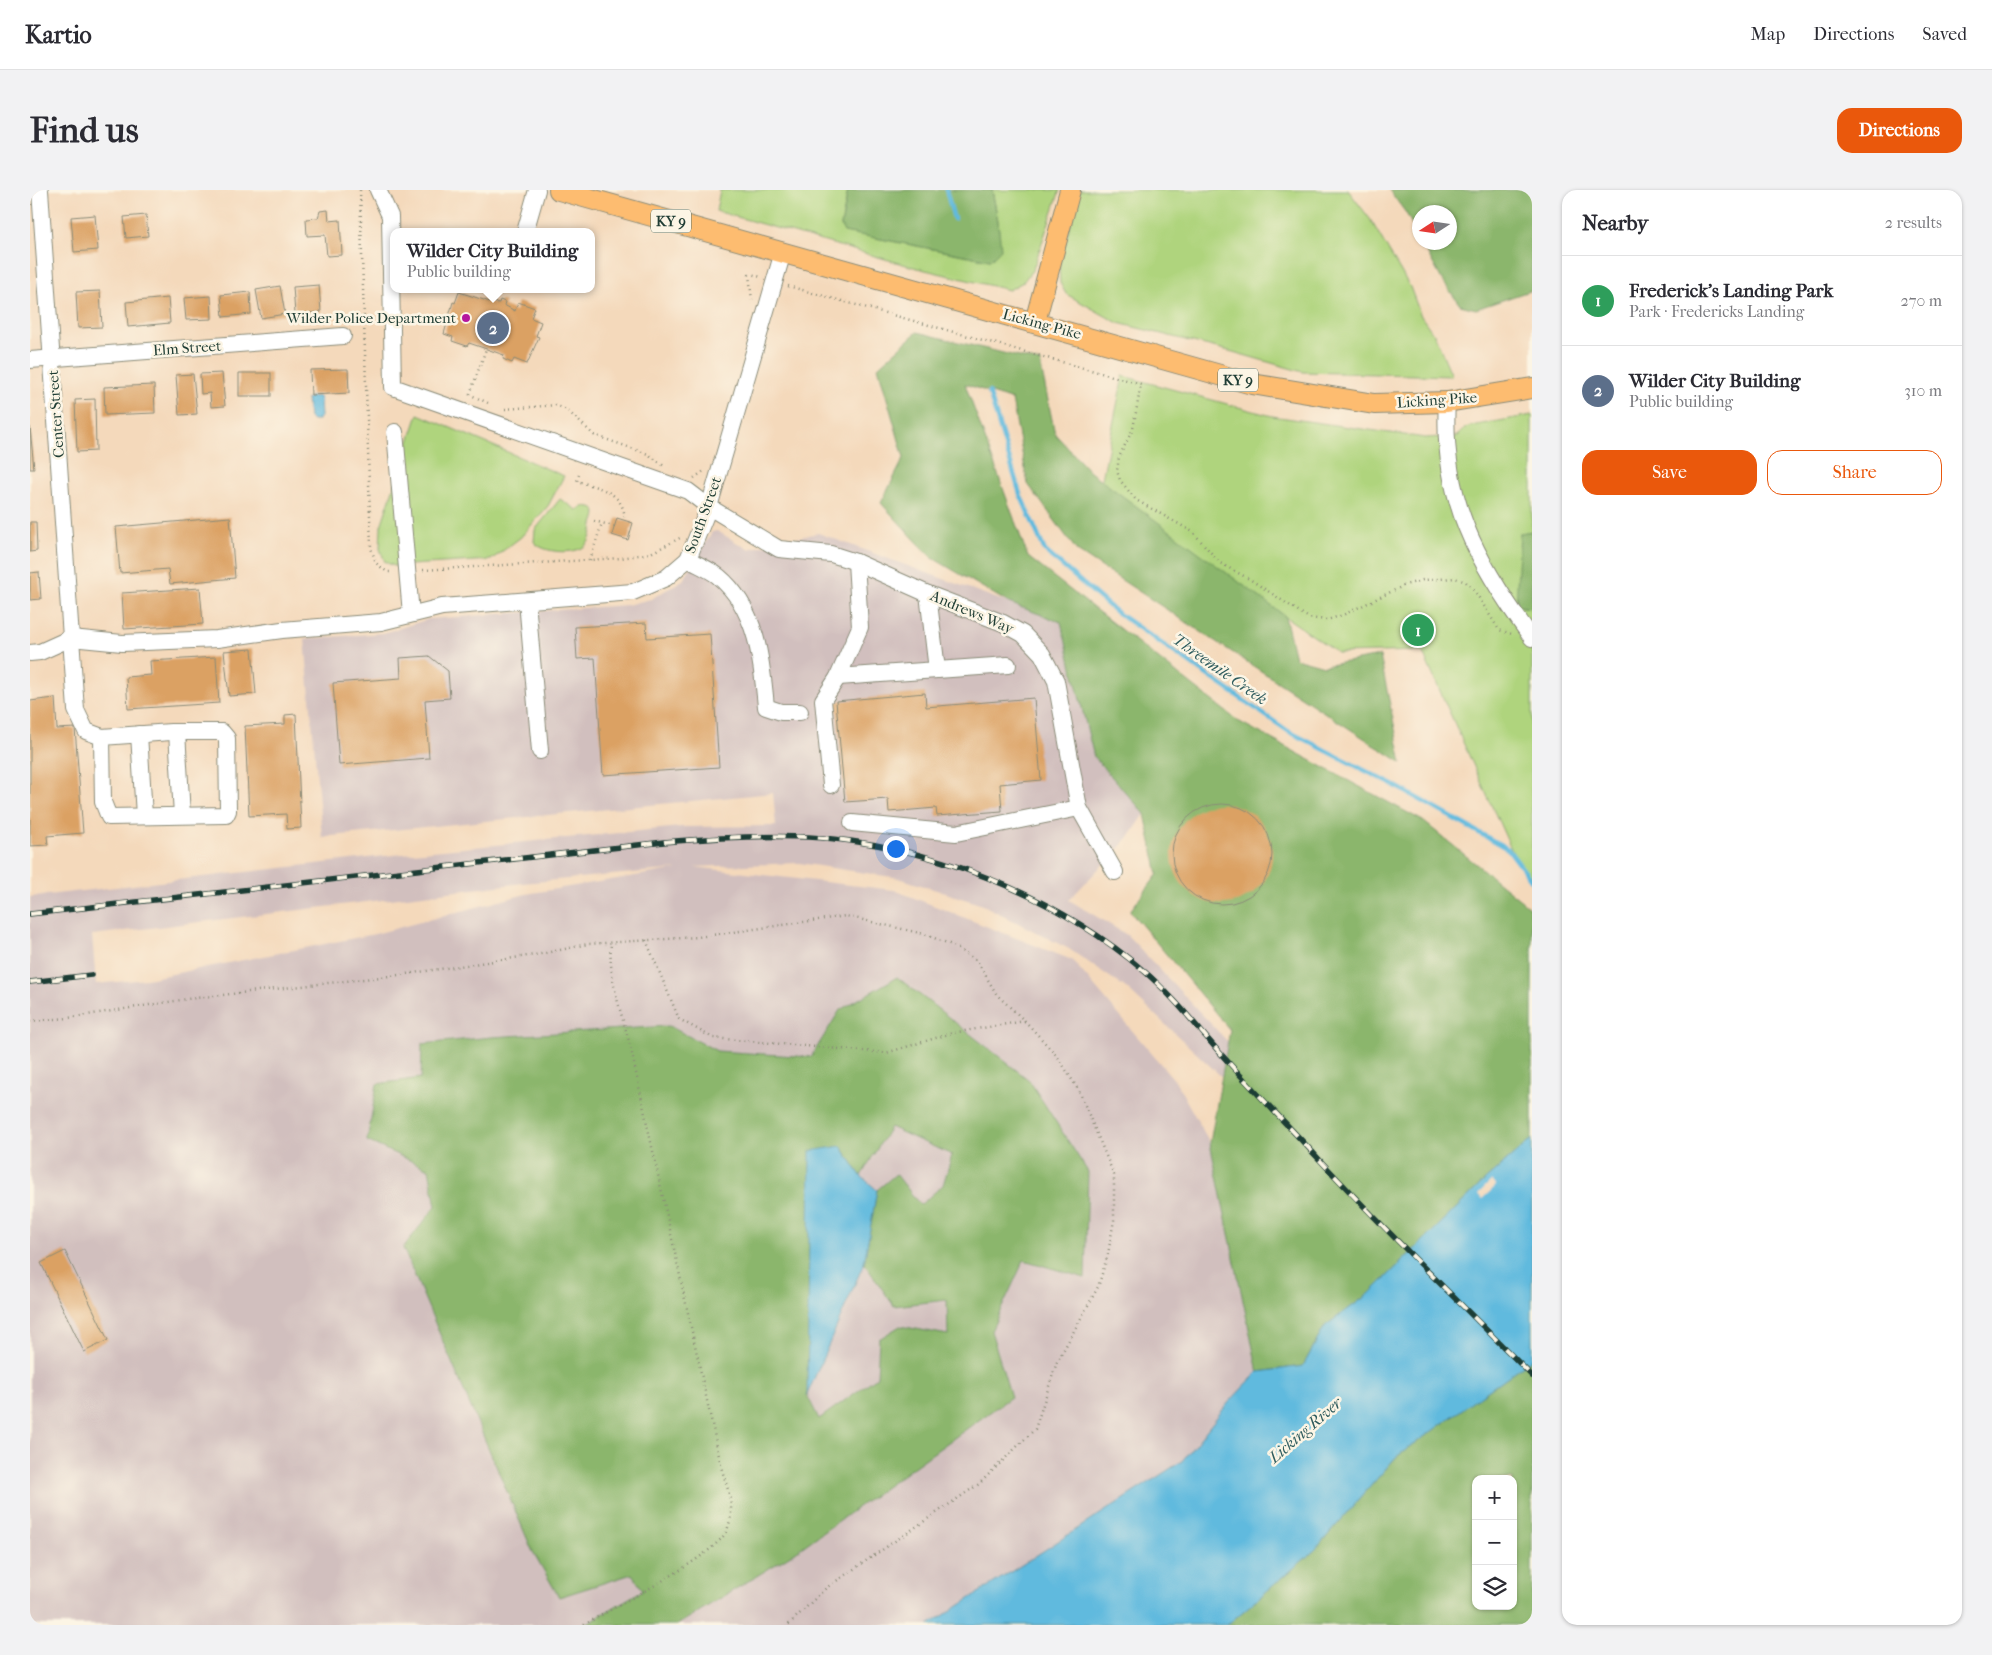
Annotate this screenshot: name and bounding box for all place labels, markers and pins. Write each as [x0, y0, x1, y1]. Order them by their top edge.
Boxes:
place label: Wilder Police Department [285, 309, 457, 327]
pin: 2 [477, 309, 509, 347]
marker: Wilder Police Department [460, 312, 472, 324]
pin: 1 [1402, 611, 1434, 649]

